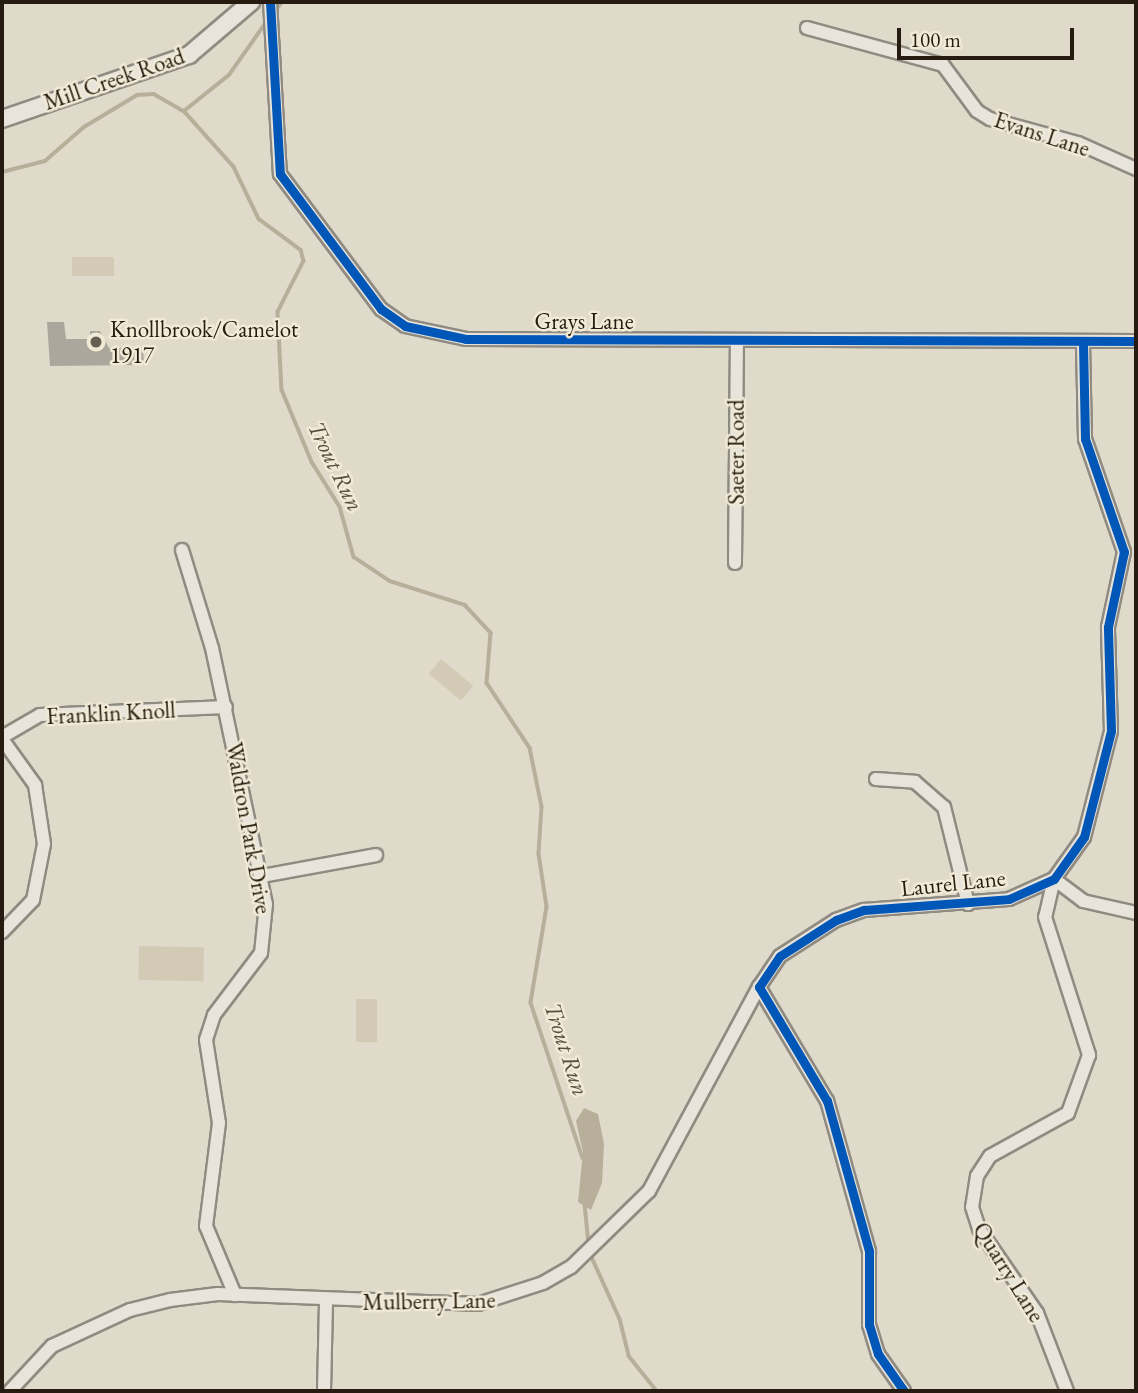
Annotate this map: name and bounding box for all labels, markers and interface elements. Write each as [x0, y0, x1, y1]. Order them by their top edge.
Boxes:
scale bar [900, 14, 1077, 58]
text: 100 m [910, 26, 961, 53]
street label: Mill Creek Road [40, 42, 188, 116]
street label: Evans Lane [991, 106, 1093, 162]
street label: Grays Lane [534, 307, 634, 335]
place label: Knollbrook/Camelot 1917 [110, 315, 298, 369]
marker: Knollbrook/Camelot 1917 [88, 334, 104, 350]
street label: Saeter Road [722, 399, 750, 505]
water label: Trout Run [302, 416, 370, 516]
street label: Franklin Knoll [46, 696, 176, 730]
street label: Waldron Park Drive [220, 740, 278, 916]
street label: Laurel Lane [899, 864, 1007, 902]
water label: Trout Run [538, 999, 596, 1099]
street label: Quarry Lane [967, 1217, 1051, 1327]
street label: Mulberry Lane [362, 1286, 496, 1316]

